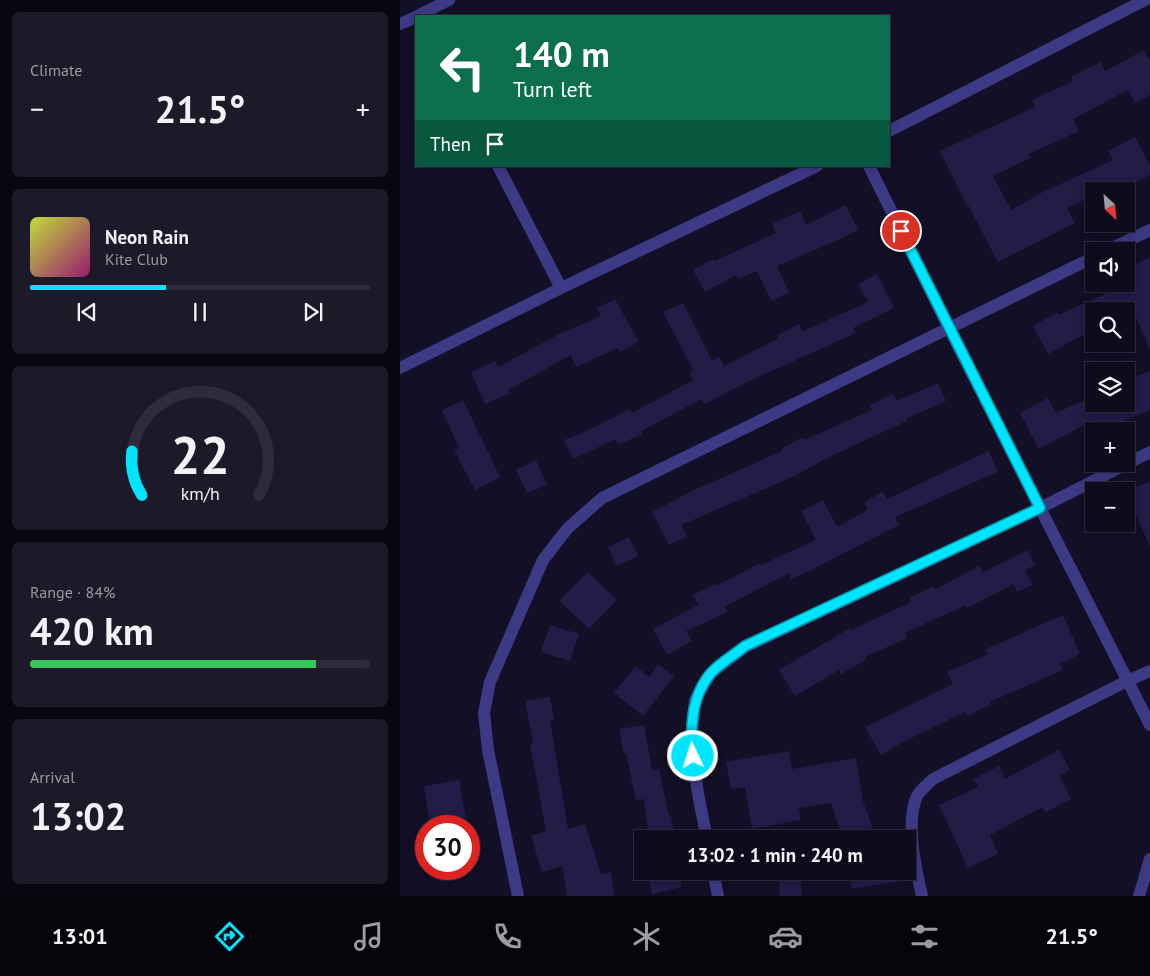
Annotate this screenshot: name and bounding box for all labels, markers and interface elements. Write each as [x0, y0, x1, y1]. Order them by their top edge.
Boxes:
text: 140 m [513, 31, 610, 77]
icon: left [430, 35, 495, 100]
text: Climate [30, 60, 82, 80]
text: Turn left [513, 75, 592, 103]
text: 21.5° [155, 84, 245, 133]
text: − [30, 90, 44, 127]
text: + [356, 90, 370, 127]
icon: arrive [481, 130, 509, 158]
text: Then [430, 132, 471, 156]
north arrow [1085, 182, 1135, 232]
map controls [1085, 182, 1135, 532]
pin [880, 210, 922, 252]
icon: arrive [887, 217, 915, 245]
text: Neon Rain [105, 225, 189, 249]
button: sound [1085, 242, 1135, 292]
text: Kite Club [105, 249, 168, 269]
icon: previous [73, 298, 101, 326]
icon: pause [186, 298, 214, 326]
icon: next [299, 298, 327, 326]
button: search [1085, 302, 1135, 352]
button: layers [1085, 362, 1135, 412]
text: 22 [171, 421, 229, 488]
button: + [1085, 422, 1135, 472]
text: km/h [180, 482, 220, 505]
button: − [1085, 482, 1135, 532]
text: Range · 84% [30, 582, 115, 602]
text: 420 km [30, 606, 154, 655]
position arrow [666, 729, 718, 781]
text: Arrival [30, 767, 75, 787]
text: 13:02 [30, 791, 126, 840]
speed limit sign: 30 [415, 815, 480, 880]
text: 13:02 · 1 min · 240 m [687, 843, 863, 867]
icon: directions [212, 919, 247, 954]
icon: music [351, 919, 386, 954]
icon: phone [490, 919, 525, 954]
icon: climate [629, 919, 664, 954]
icon: car [768, 919, 803, 954]
icon: filters [907, 919, 942, 954]
text: 13:01 [52, 922, 108, 950]
text: 21.5° [1045, 922, 1098, 950]

